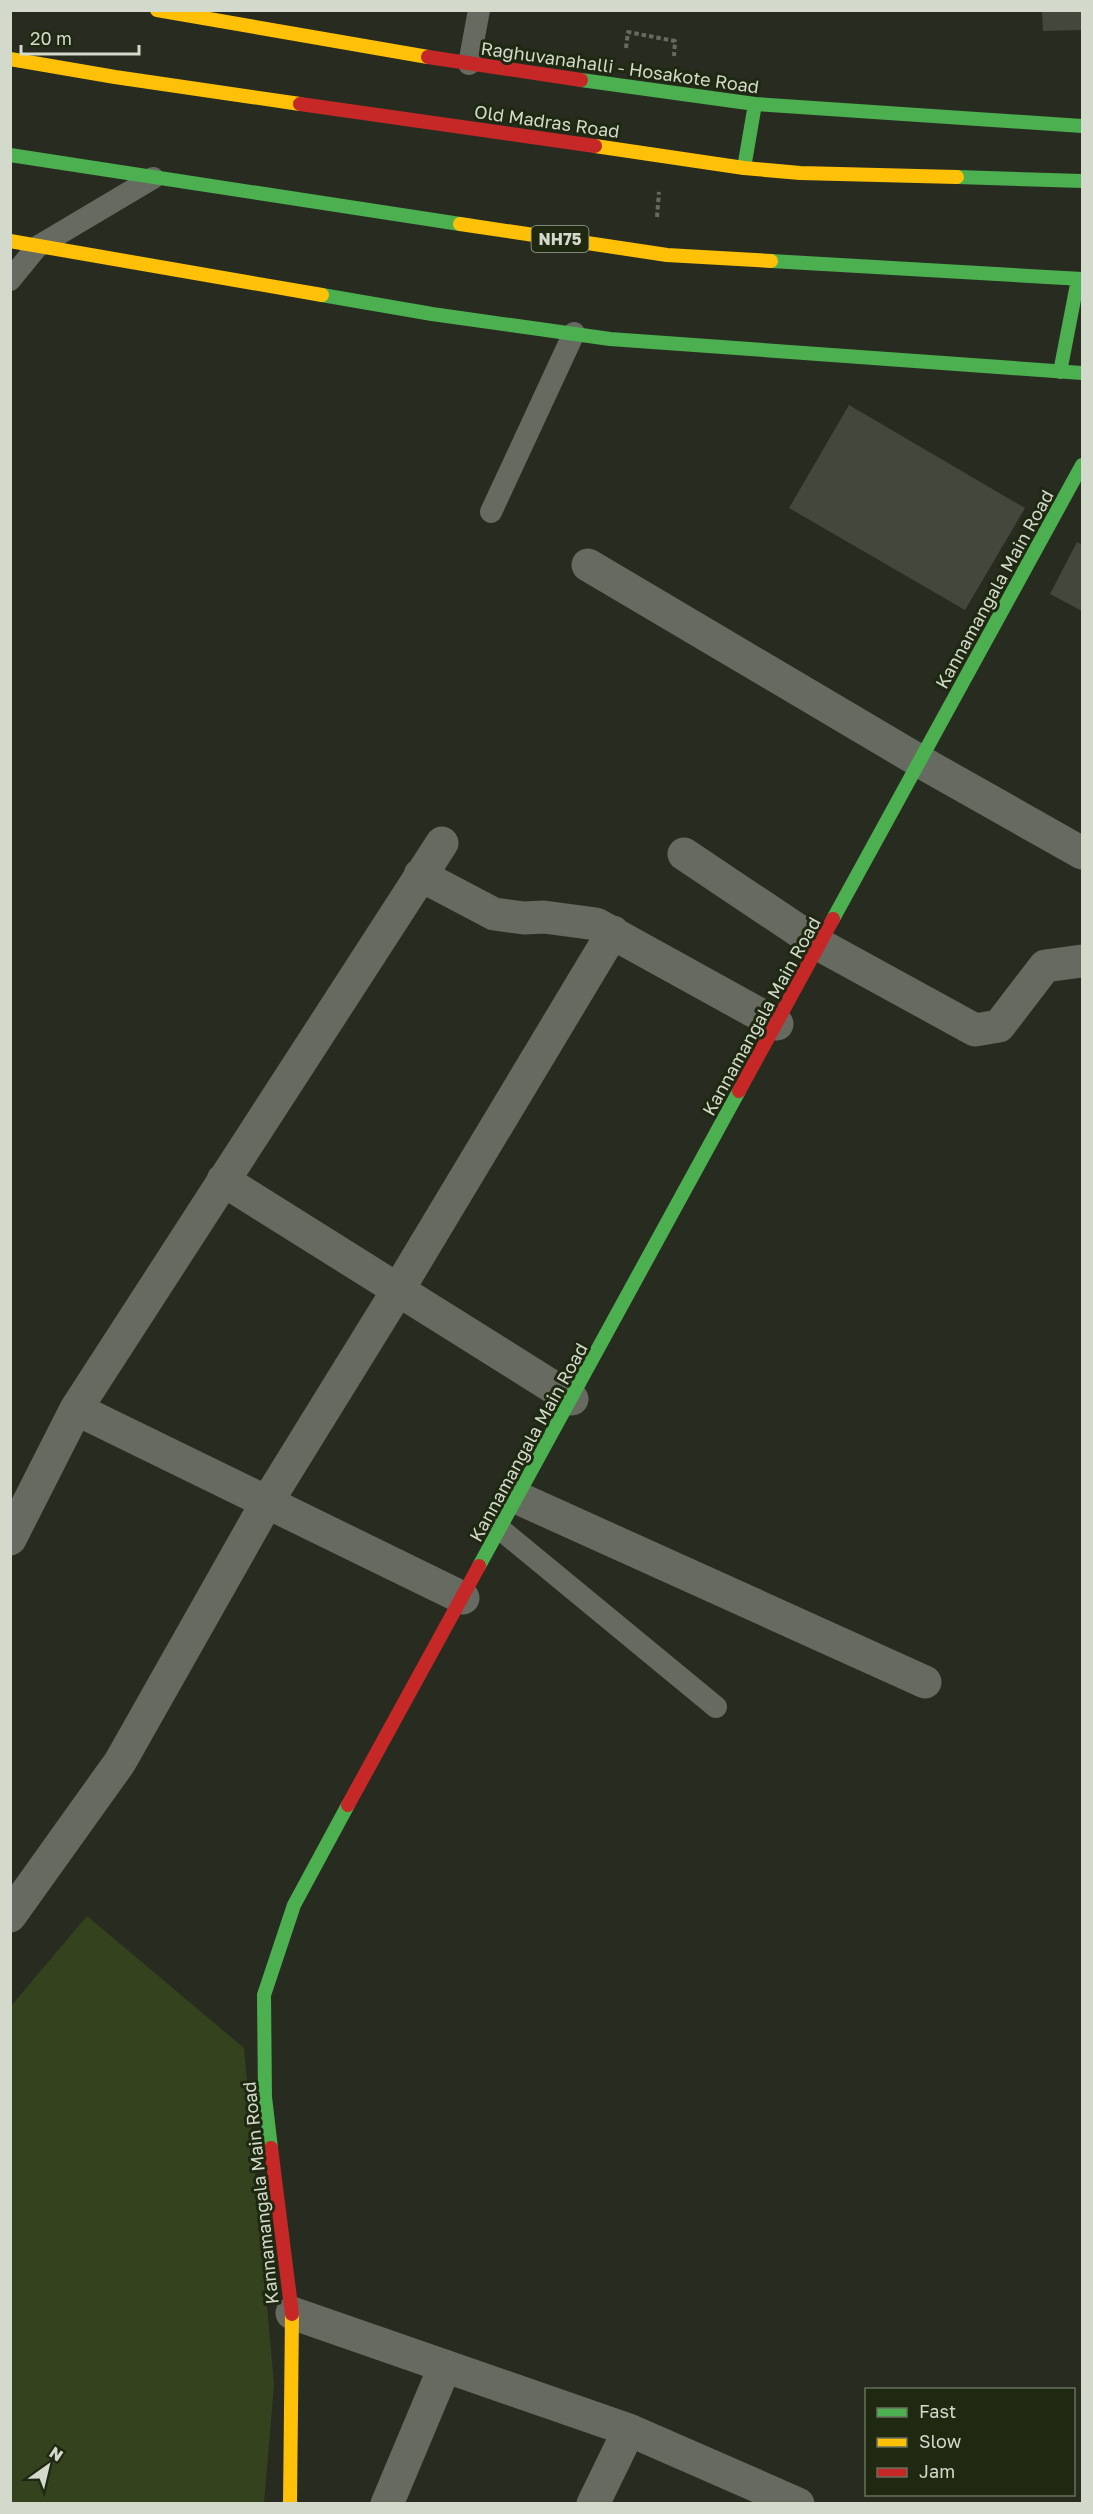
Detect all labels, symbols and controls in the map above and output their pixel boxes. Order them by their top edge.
scale bar [21,18,140,56]
text: 20 m [30,27,72,49]
street label: Raghuvanahalli - Hosakote Road [479,37,761,97]
street label: Old Madras Road [473,100,621,142]
road number: NH75 [532,226,588,252]
street label: Kannamangala Main Road [930,486,1058,692]
street label: Kannamangala Main Road [697,913,825,1119]
street label: Kannamangala Main Road [464,1339,592,1545]
street label: Kannamangala Main Road [237,2081,283,2305]
legend [865,2388,1075,2496]
text: Fast [919,2400,956,2422]
text: Slow [919,2430,962,2452]
north arrow [18,2436,78,2496]
text: N [46,2442,67,2465]
text: Jam [919,2460,955,2482]

